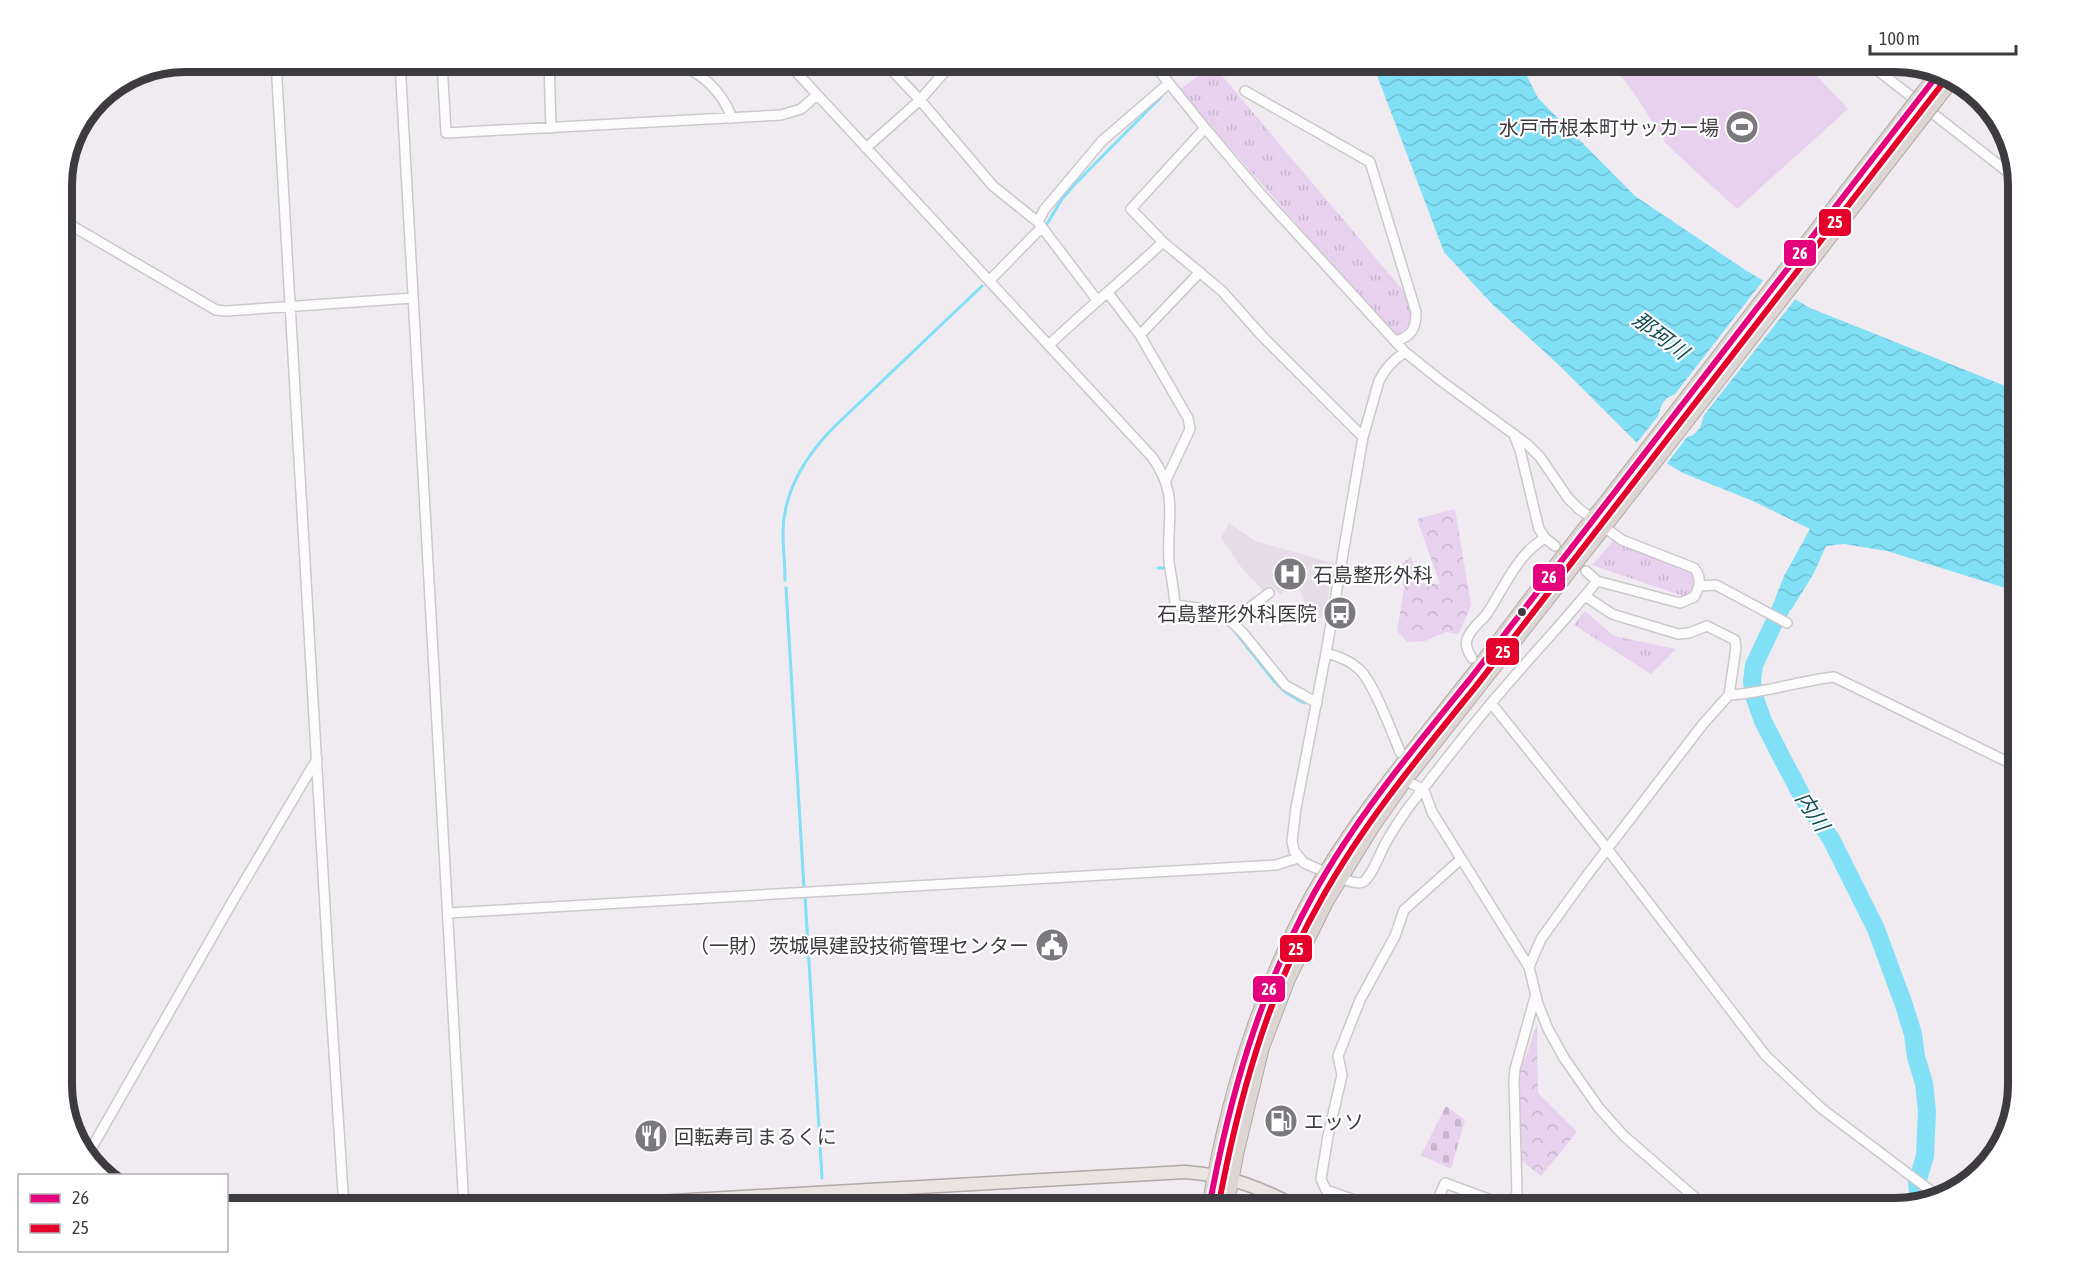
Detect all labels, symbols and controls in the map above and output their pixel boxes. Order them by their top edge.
scale bar [1870,18,2016,56]
text: 100 m [1879,28,1920,49]
sports icon: 水戸市根本町サッカー場 [1724,109,1760,145]
place label: 水戸市根本町サッカー場 [1499,116,1719,139]
line badge: 25 [1818,208,1852,237]
text: 25 [1827,213,1843,231]
line badge: 26 [1783,239,1817,267]
text: 26 [1792,244,1808,262]
water label: 那珂川 [1629,306,1695,365]
hospital icon: 石島整形外科 [1272,556,1308,592]
place label: 石島整形外科 [1313,563,1433,586]
line badge: 26 [1532,563,1566,592]
text: 26 [1541,568,1557,586]
bus stop icon: 石島整形外科医院 [1322,595,1358,631]
place label: 石島整形外科医院 [1157,602,1317,625]
unlabelled marker [1516,606,1528,618]
line badge: 25 [1485,637,1520,666]
text: 25 [1495,643,1511,661]
water label: 内川 [1791,787,1836,837]
public building icon: （一財）茨城県建設技術管理センター [1034,927,1070,963]
place label: （一財）茨城県建設技術管理センター [689,934,1029,957]
line badge: 25 [1279,934,1313,963]
text: 25 [1288,940,1304,958]
line badge: 26 [1252,975,1286,1003]
text: 26 [1261,980,1277,998]
fuel station icon: エッソ [1263,1103,1299,1139]
place label: エッソ [1304,1110,1364,1133]
restaurant icon: 回転寿司 まるくに [633,1118,669,1154]
place label: 回転寿司 まるくに [674,1125,837,1148]
legend [18,1174,228,1252]
text: 26 [72,1187,89,1208]
text: 25 [72,1217,89,1238]

